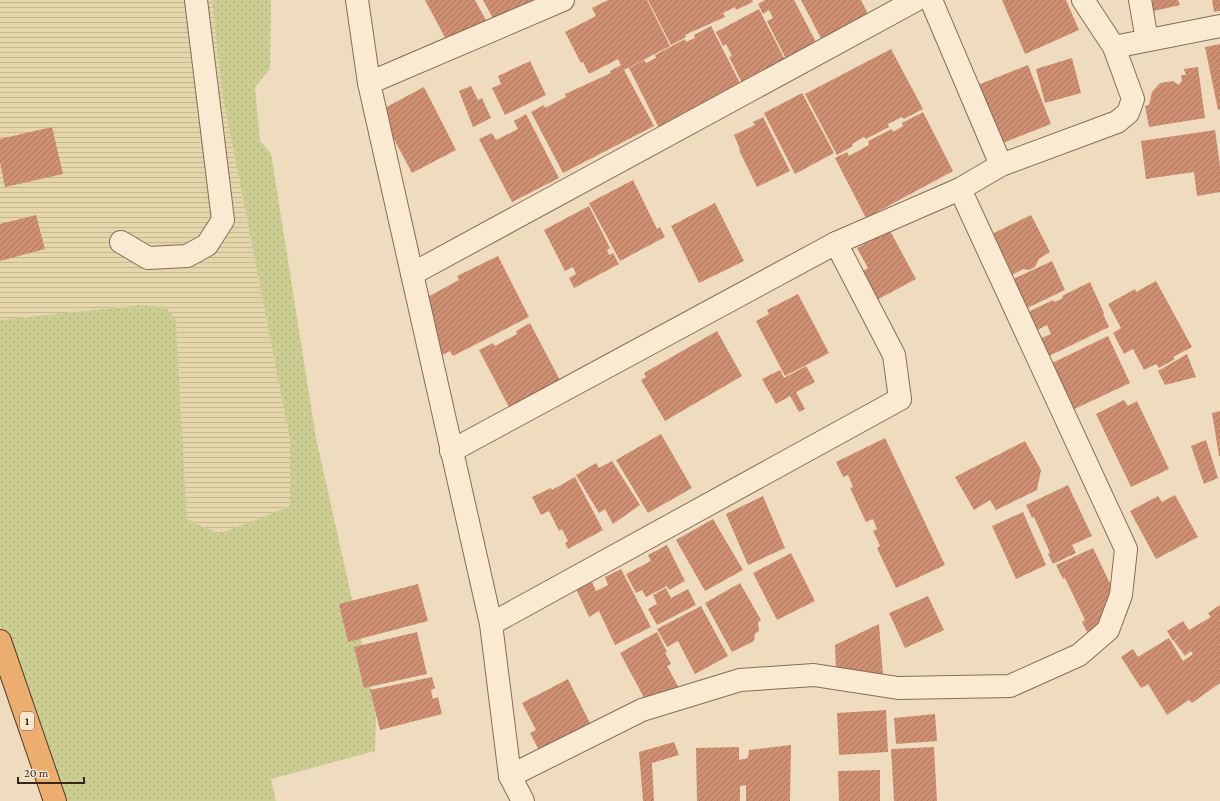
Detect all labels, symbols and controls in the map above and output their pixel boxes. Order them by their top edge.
road number: 1 [20,712,34,730]
scale bar [18,759,84,785]
text: 20 m [24,766,49,780]

